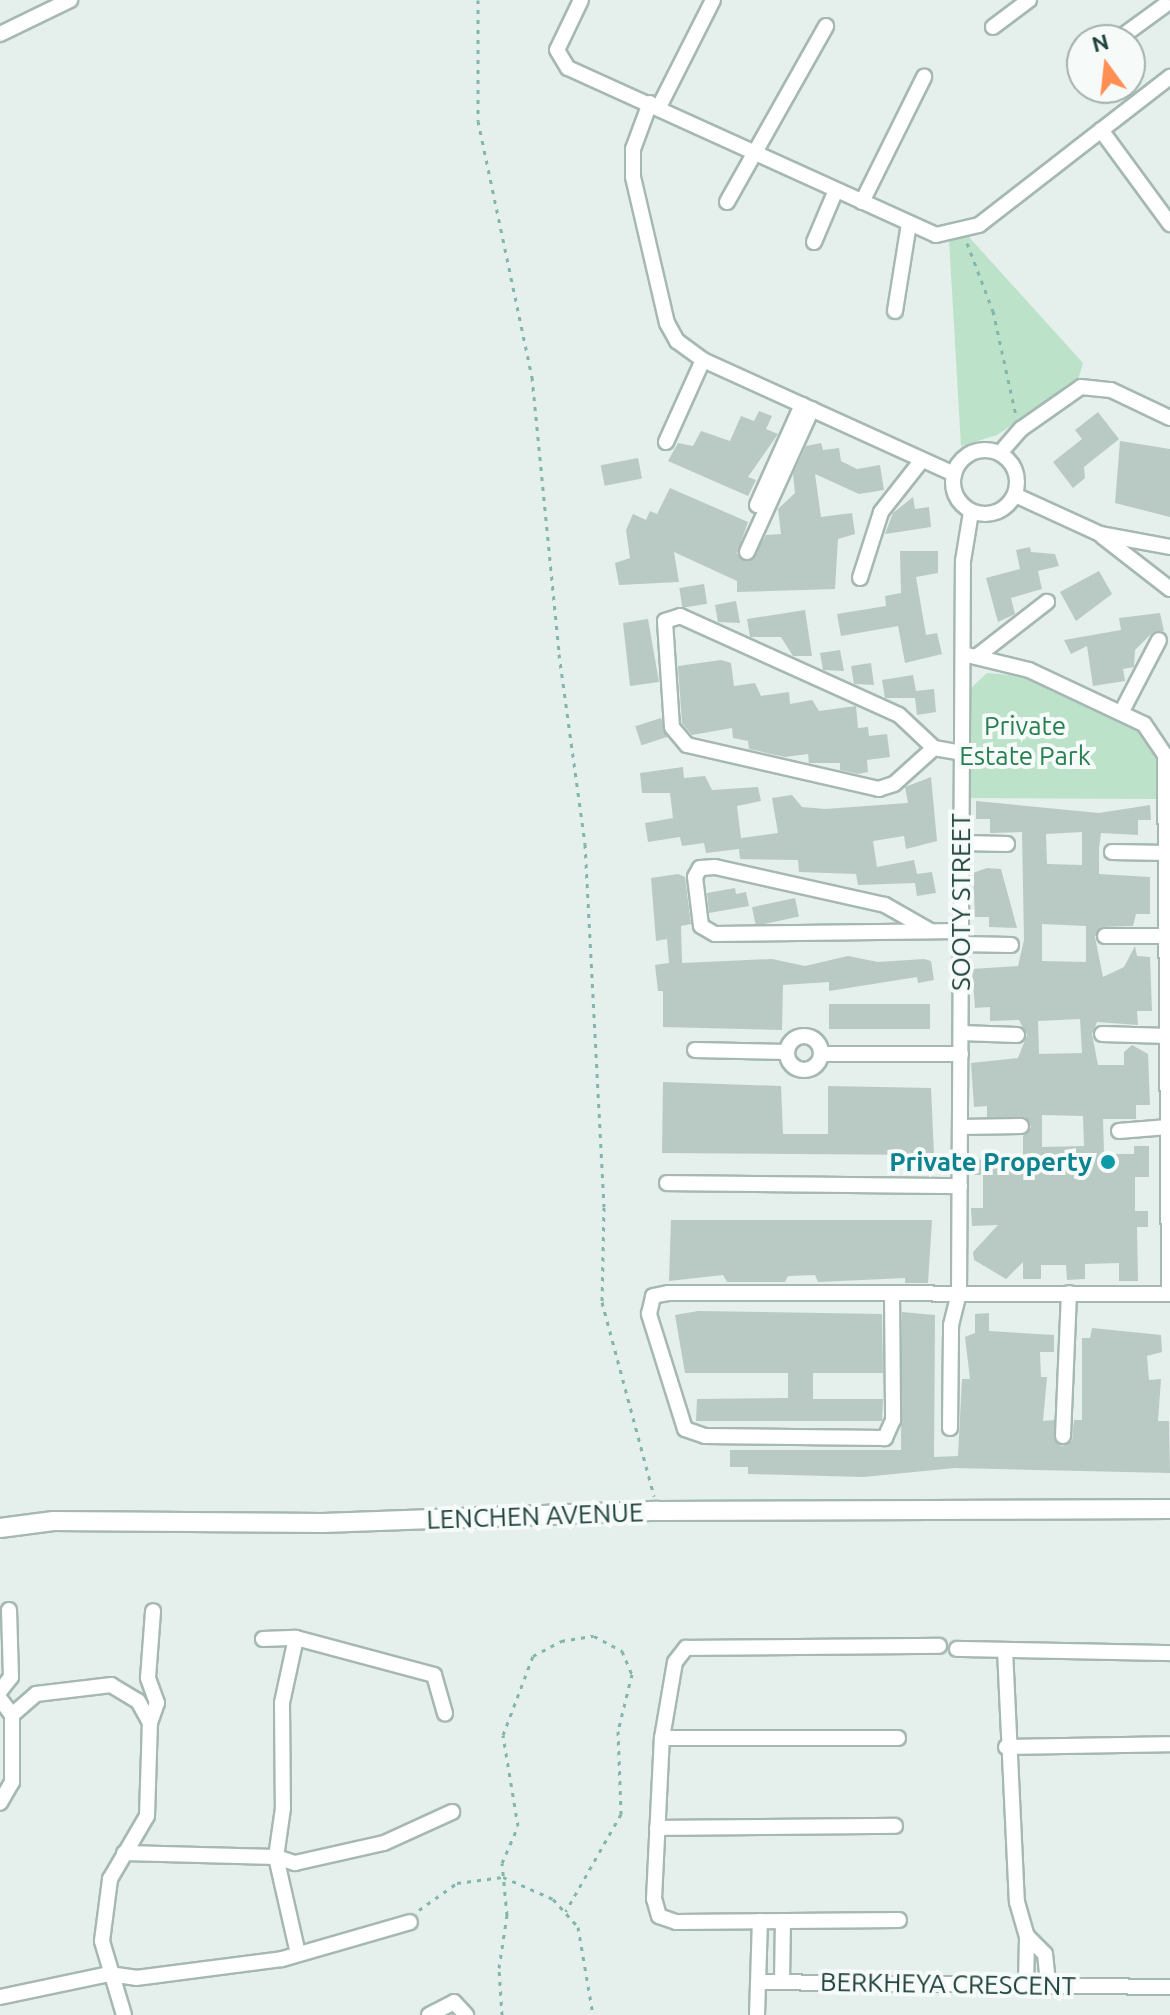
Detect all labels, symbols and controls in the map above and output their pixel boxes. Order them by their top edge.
north arrow [1066,24,1146,104]
text: N [1089,28,1111,56]
park label: Private Estate Park [959,710,1091,772]
street label: SOOTY STREET [945,813,977,991]
place label: Private Property [889,1146,1092,1178]
marker: Private Property [1099,1153,1117,1171]
street label: LENCHEN AVENUE [426,1497,644,1535]
street label: BERKHEYA CRESCENT [820,1966,1076,2002]

